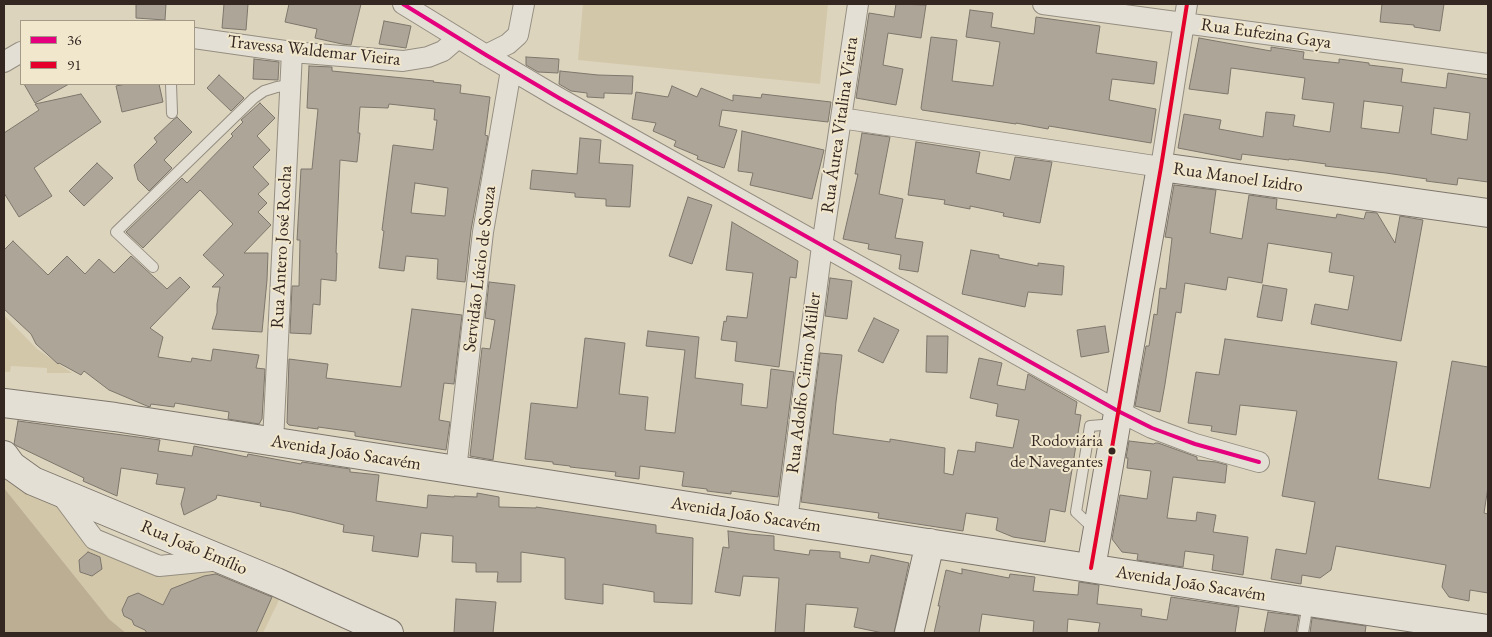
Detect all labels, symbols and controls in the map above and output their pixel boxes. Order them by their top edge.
street label: Rua Eufezina Gaya [1199,14,1333,54]
legend [20,20,195,85]
text: 36 [67,30,81,49]
street label: Travessa Waldemar Vieira [226,31,402,71]
street label: Rua Áurea Vitalina Vieira [817,36,863,214]
text: 91 [67,55,81,74]
street label: Rua Manoel Izidro [1172,158,1304,198]
street label: Rua Antero José Rocha [267,165,297,329]
street label: Servidão Lúcio de Souza [459,185,501,353]
street label: Rua Adolfo Cirino Müller [782,291,826,475]
street label: Avenida João Sacavém [269,430,423,476]
place label: Rodoviária de Navegantes [1010,431,1103,471]
marker: Rodoviária de Navegantes [1107,446,1117,456]
street label: Avenida João Sacavém [669,492,823,538]
street label: Rua João Emílio [137,516,251,580]
street label: Avenida João Sacavém [1114,561,1268,607]

